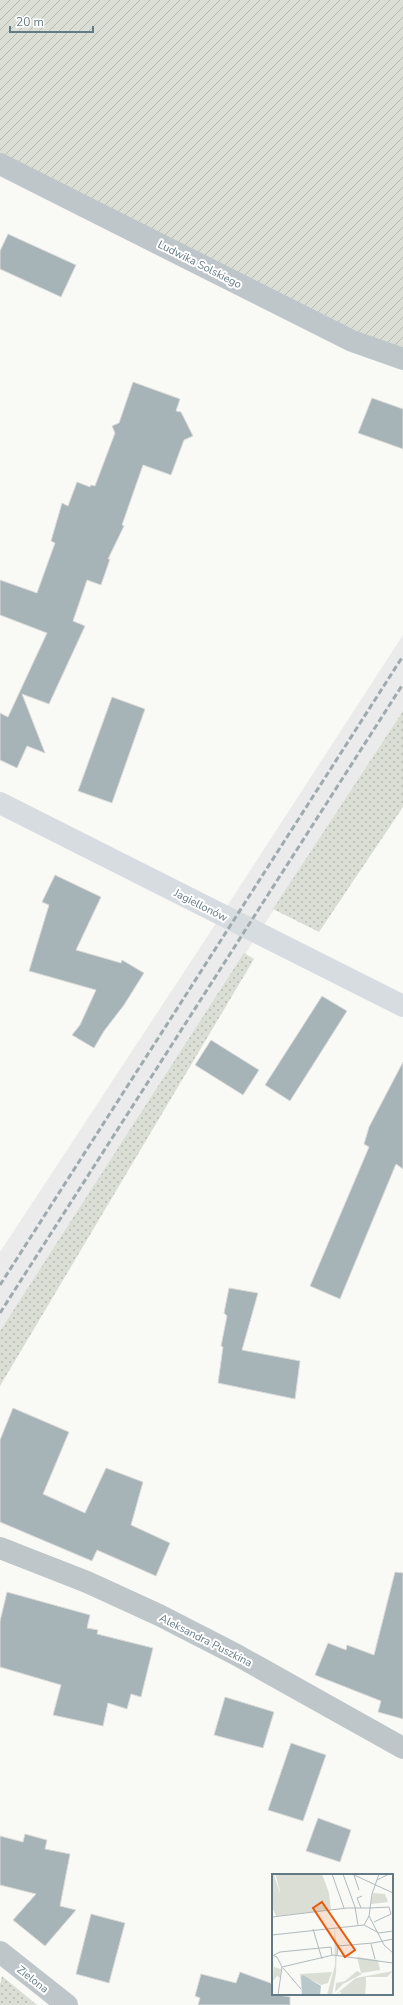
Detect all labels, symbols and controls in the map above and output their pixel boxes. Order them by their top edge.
scale bar [10,8,93,34]
text: 20 m [16,14,44,30]
street label: Ludwika Solskiego [155,237,244,292]
street label: Jagiellonów [170,885,230,925]
street label: Aleksandra Puszkina [157,1611,255,1670]
inset map [272,1874,393,1995]
street label: Zielona [14,1962,52,1997]

